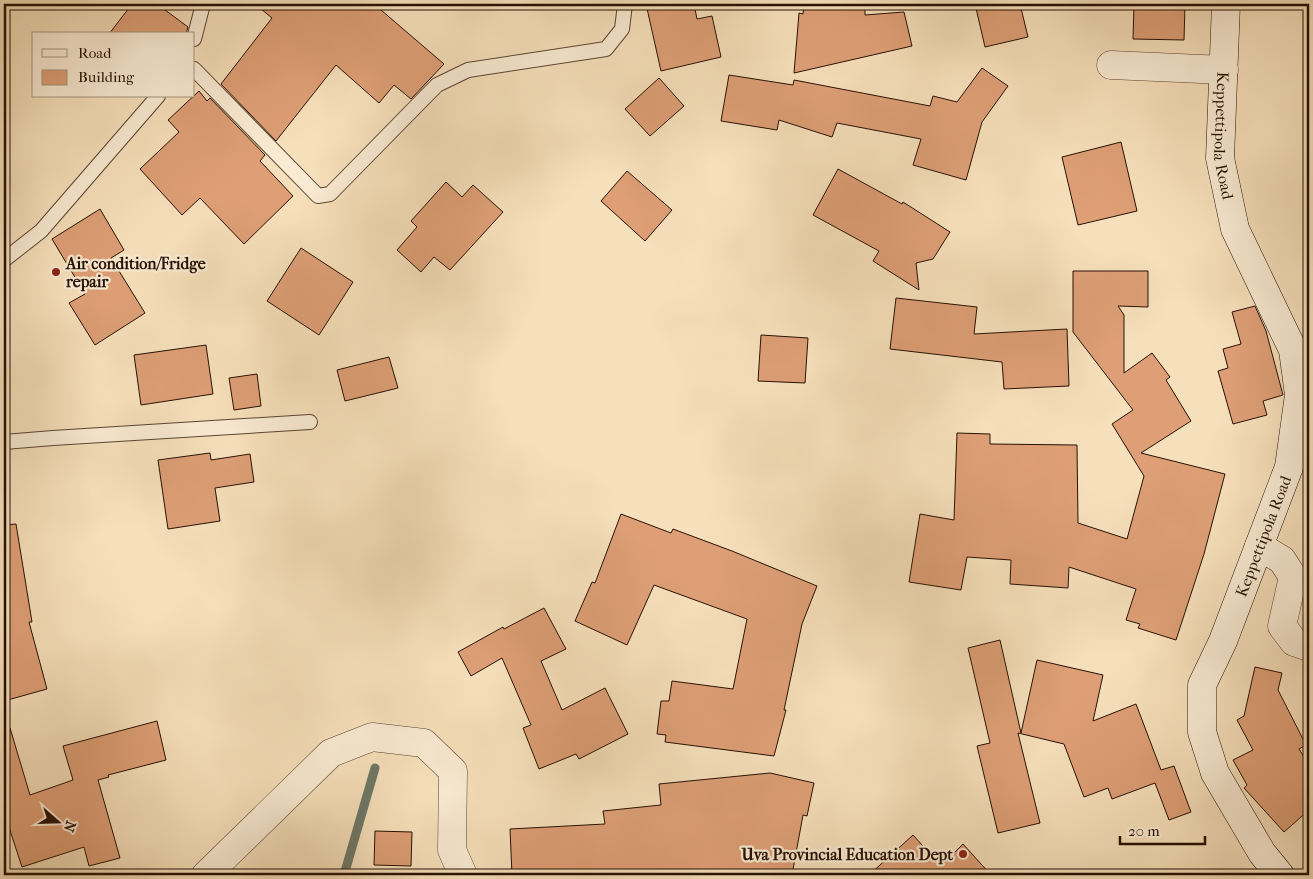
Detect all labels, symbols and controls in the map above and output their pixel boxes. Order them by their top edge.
legend [32,32,195,98]
text: Road [78,44,112,62]
text: Building [78,68,135,86]
street label: Keppettipola Road [1210,71,1238,201]
place label: Air condition/Fridge repair [65,254,206,292]
marker: Air condition/Fridge repair [50,266,62,278]
street label: Keppettipola Road [1232,473,1295,599]
north arrow [32,796,82,846]
scale bar [1120,814,1206,846]
text: N [60,818,80,835]
text: 20 m [1128,822,1160,840]
place label: Uva Provincial Education Dept [740,845,953,865]
marker: Uva Provincial Education Dept [957,848,969,860]

